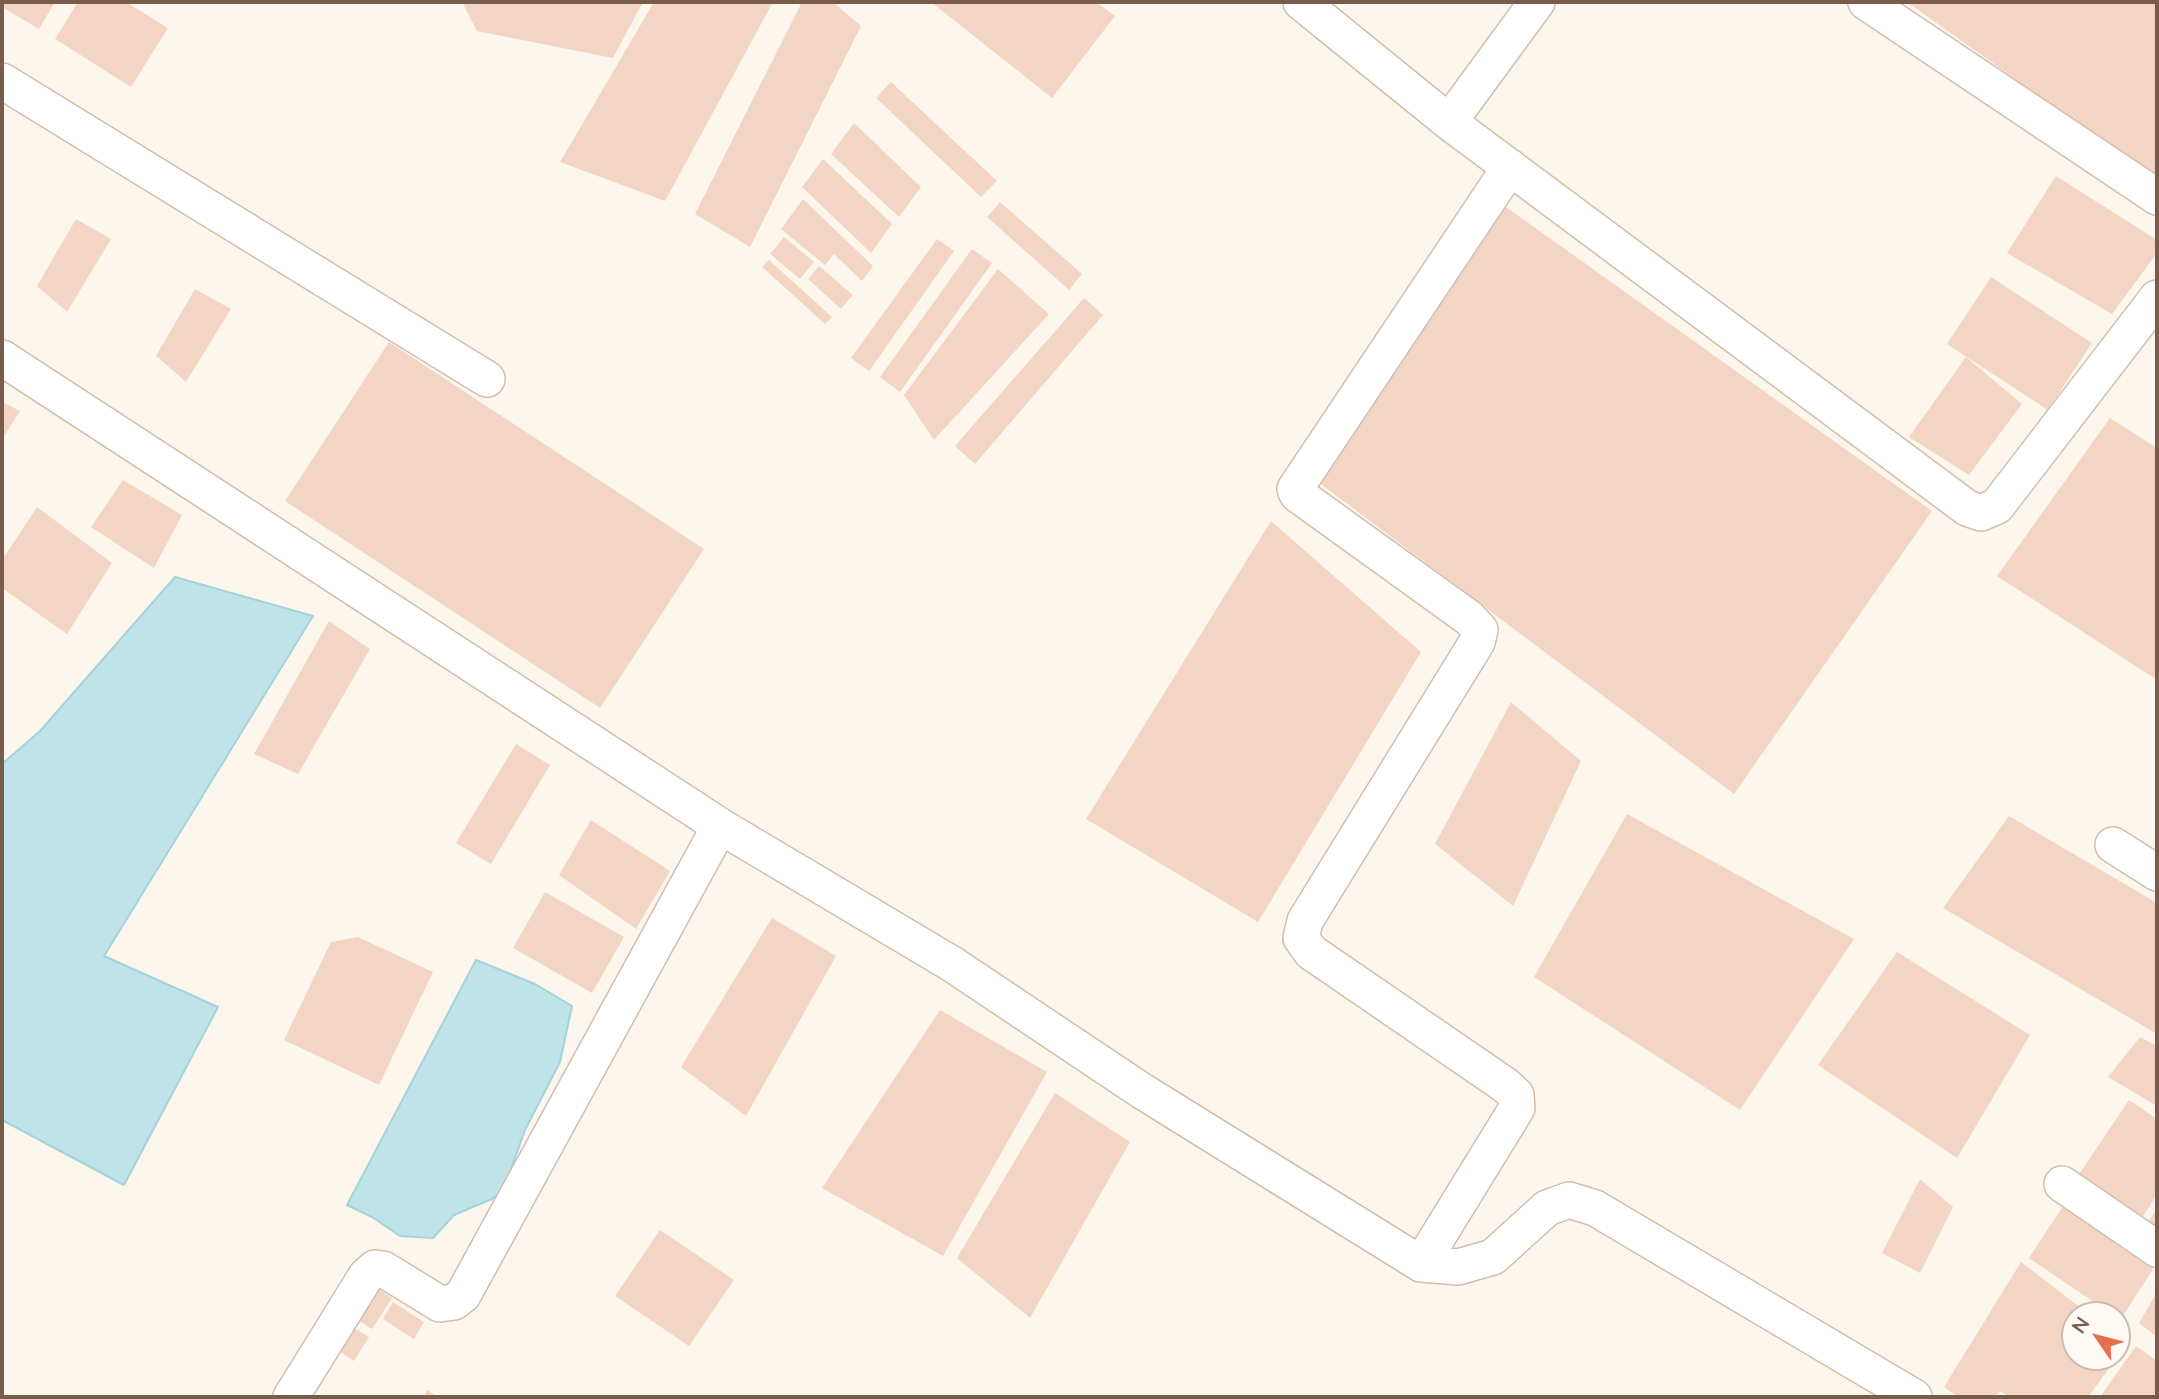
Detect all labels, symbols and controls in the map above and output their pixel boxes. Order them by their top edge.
north arrow [2061,1301,2131,1371]
text: N [2066,1312,2094,1337]

